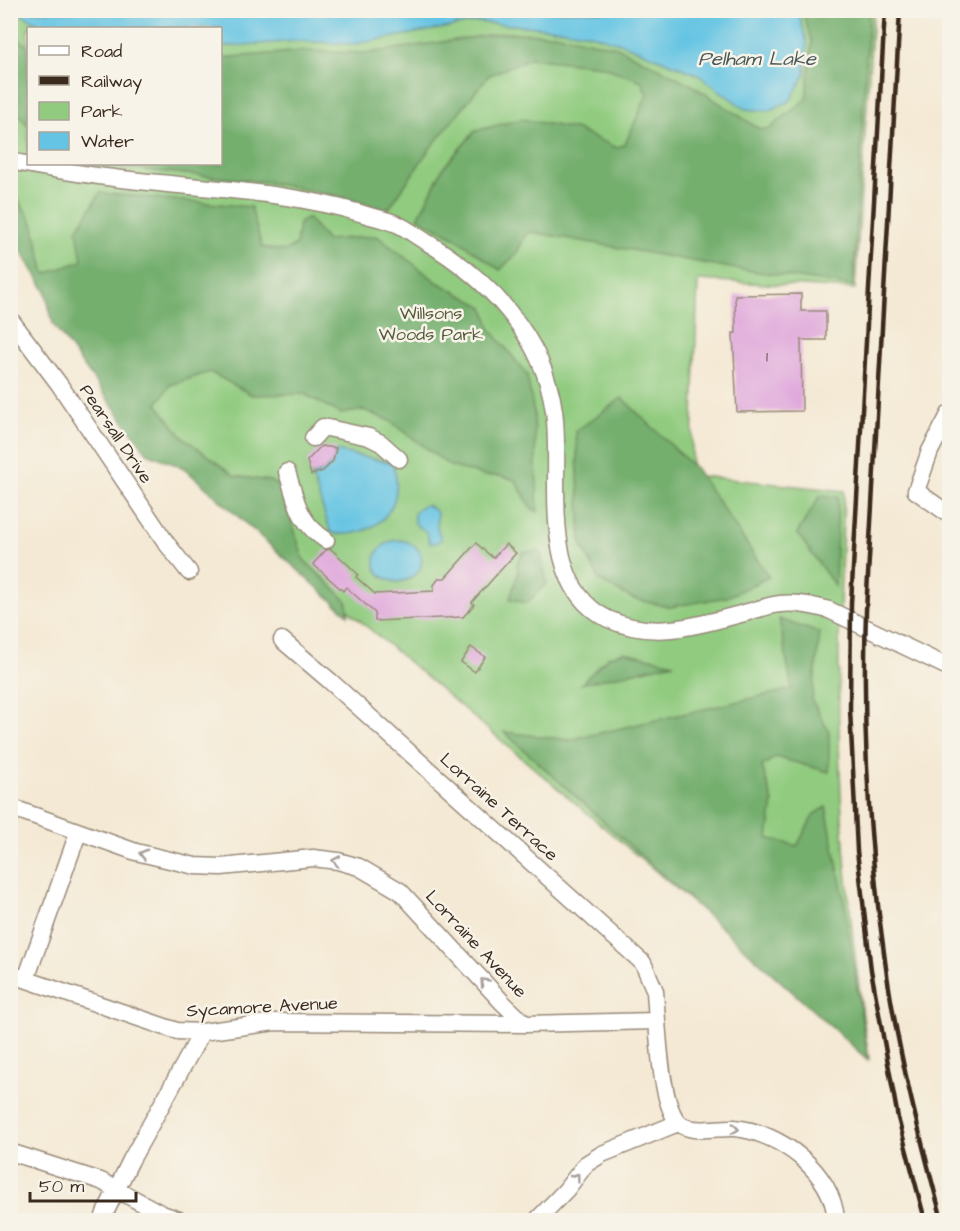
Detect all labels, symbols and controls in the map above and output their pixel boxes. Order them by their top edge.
legend [27,27,222,165]
text: Road [81,39,122,64]
water label: Pelham Lake [698,45,817,73]
text: Railway [81,69,142,95]
text: Park [81,99,123,124]
text: Water [81,129,134,154]
park label: Willsons Woods Park [379,301,483,347]
house number: 1 [766,347,768,368]
street label: Pearsall Drive [74,379,159,489]
street label: Lorraine Terrace [434,747,564,867]
one-way arrow [138,848,148,861]
one-way arrow [331,855,341,868]
street label: Lorraine Avenue [420,885,533,1003]
one-way arrow [480,978,491,989]
street label: Sycamore Avenue [186,991,339,1024]
one-way arrow [731,1122,740,1135]
scale bar [30,1165,136,1203]
one-way arrow [569,1173,580,1184]
text: 50 m [39,1174,84,1199]

